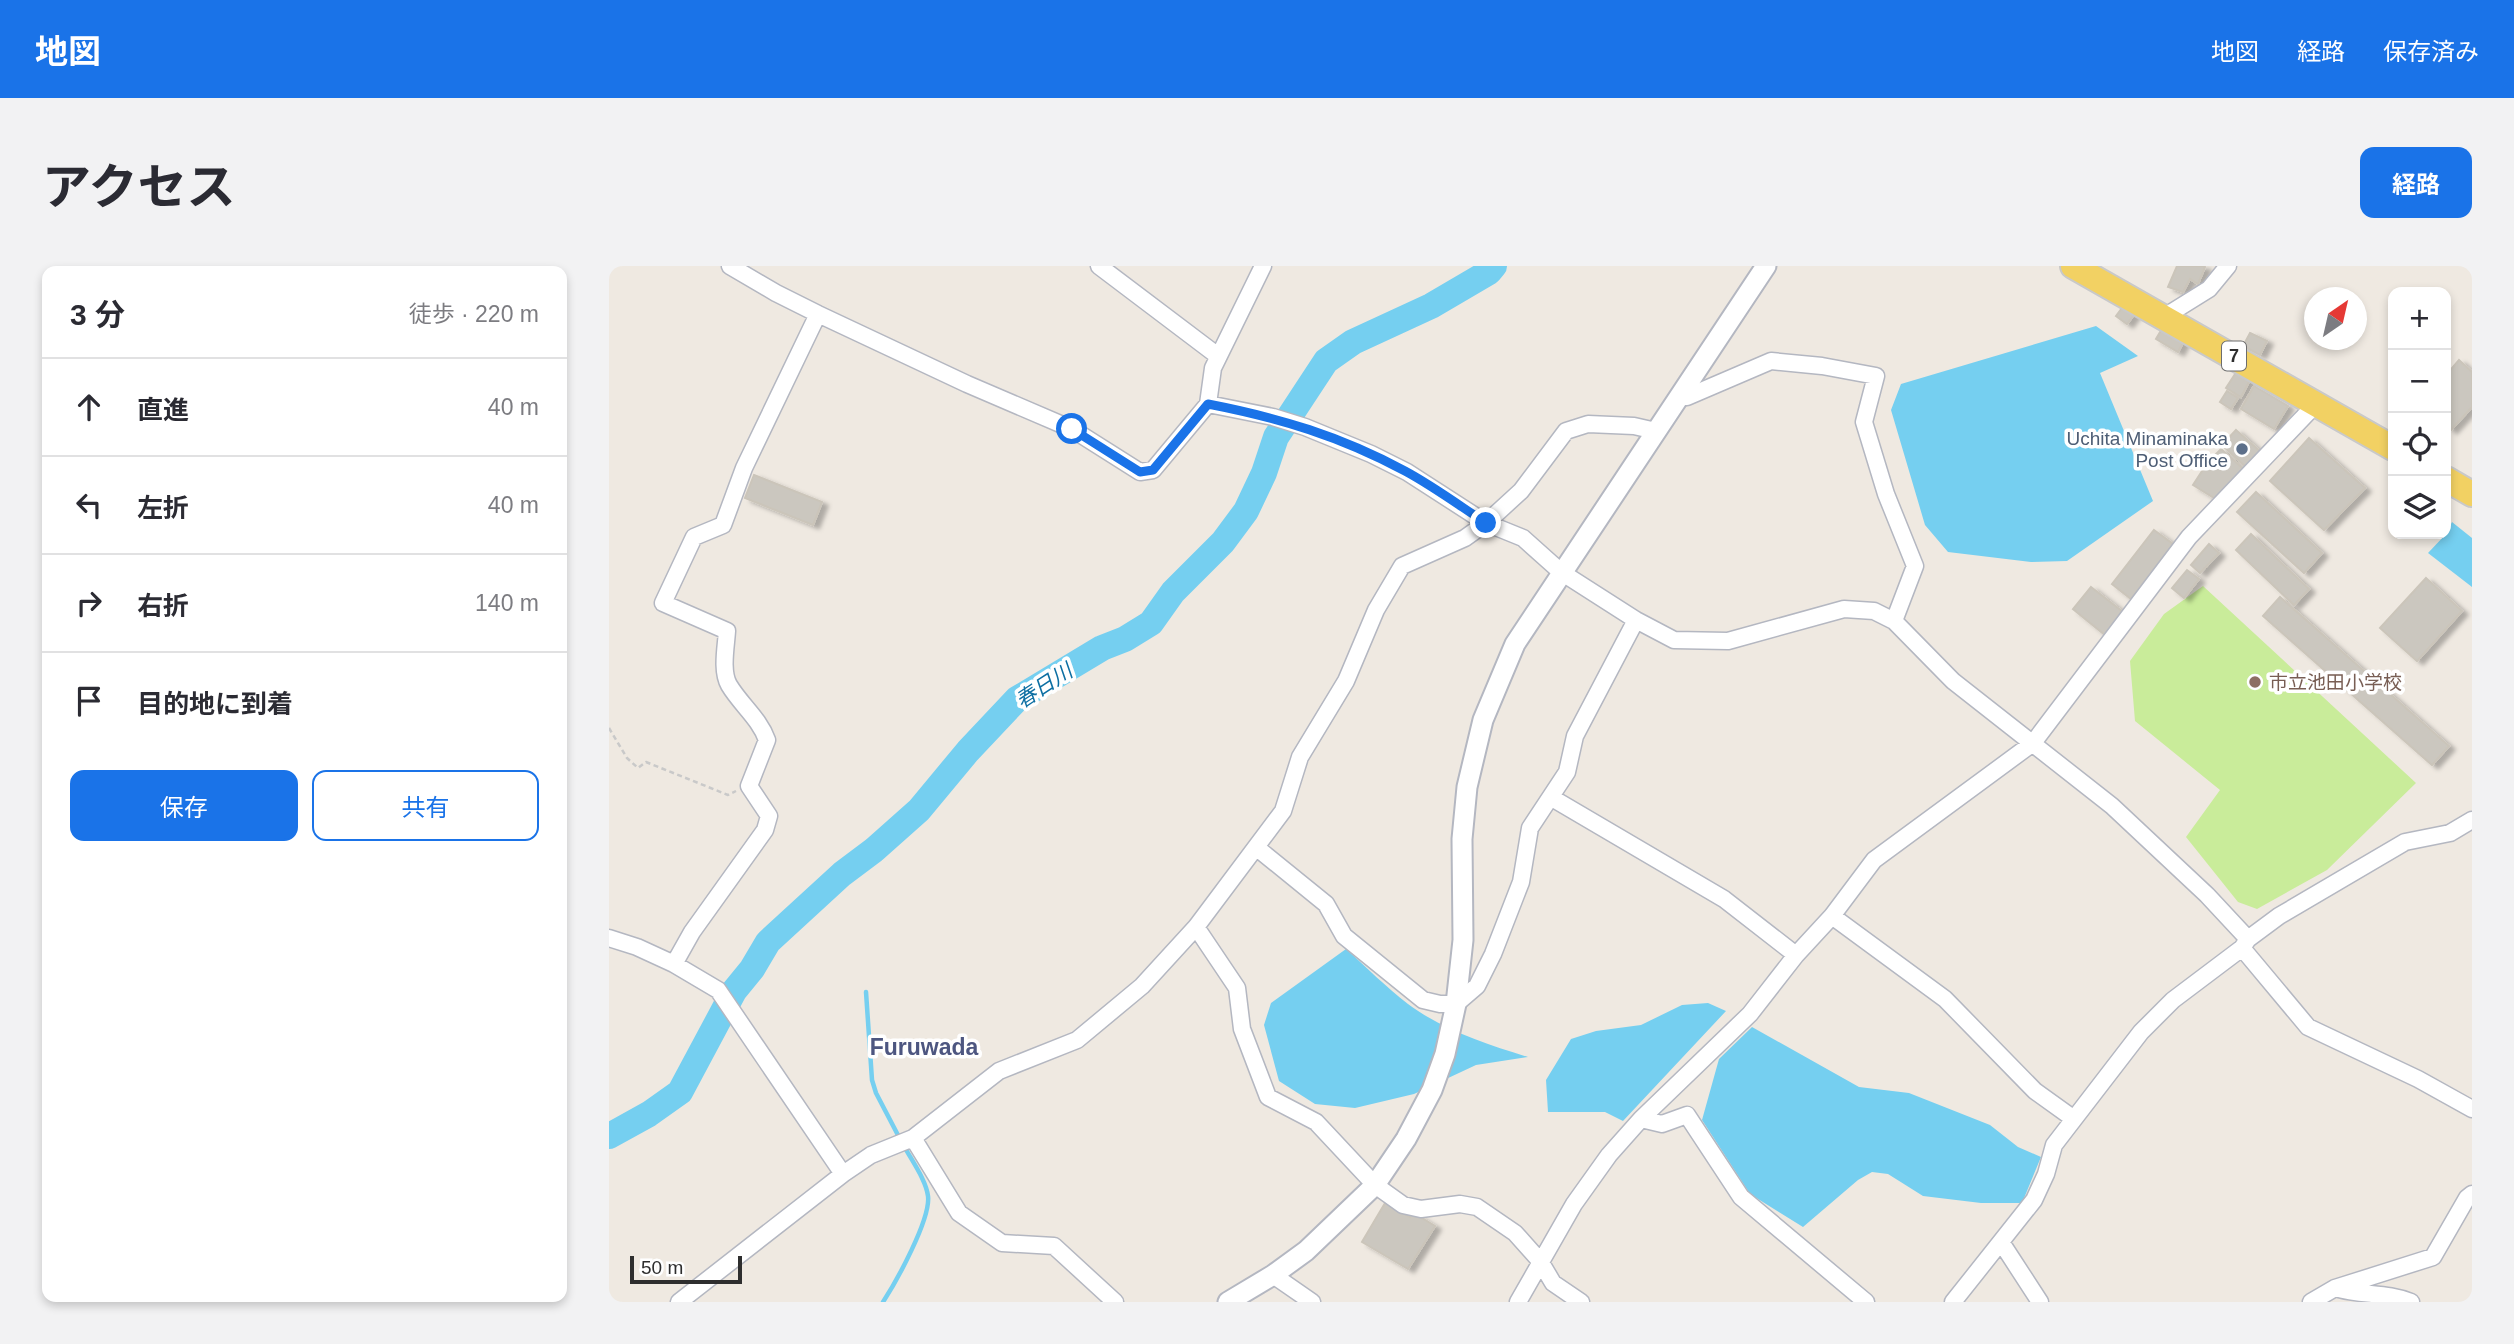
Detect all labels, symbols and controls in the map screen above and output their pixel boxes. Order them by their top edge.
text: 地図 [35,33,101,70]
text: 地図 [2211,38,2259,65]
text: 経路 [2297,38,2345,65]
text: 保存済み [2383,38,2479,65]
button: 経路 [2360,147,2472,218]
text: アクセス [42,160,236,214]
north arrow [2304,287,2367,350]
map controls [2388,287,2451,539]
button: + [2388,287,2451,350]
text: 3 分 [70,298,125,331]
text: 徒歩 · 220 m [409,301,539,327]
road number: 7 [2222,342,2246,370]
button: − [2388,350,2451,413]
icon: ahead [70,388,108,426]
text: 40 m [488,394,539,420]
text: 直進 [137,395,189,425]
route start [1056,413,1087,444]
button: locate [2388,413,2451,476]
place label: Uchita Minaminaka Post Office [2066,428,2228,471]
marker: Uchita Minaminaka Post Office [2234,441,2250,457]
button: layers [2388,476,2451,539]
icon: left [70,486,108,524]
text: 40 m [488,492,539,518]
text: 左折 [137,493,189,523]
route end [1470,507,1501,538]
icon: right [70,584,108,622]
text: 140 m [475,590,539,616]
text: 右折 [137,591,189,621]
water label: 春日川 [1011,658,1078,712]
place label: 市立池田小学校 [2269,672,2402,693]
marker: 市立池田小学校 [2247,674,2263,690]
icon: arrive [70,682,108,720]
text: 目的地に到着 [137,689,293,719]
button: 保存 [70,770,298,841]
button: 共有 [312,770,539,841]
district label: Furuwada [870,1034,979,1060]
scale bar [630,1253,742,1285]
text: 50 m [641,1257,683,1278]

